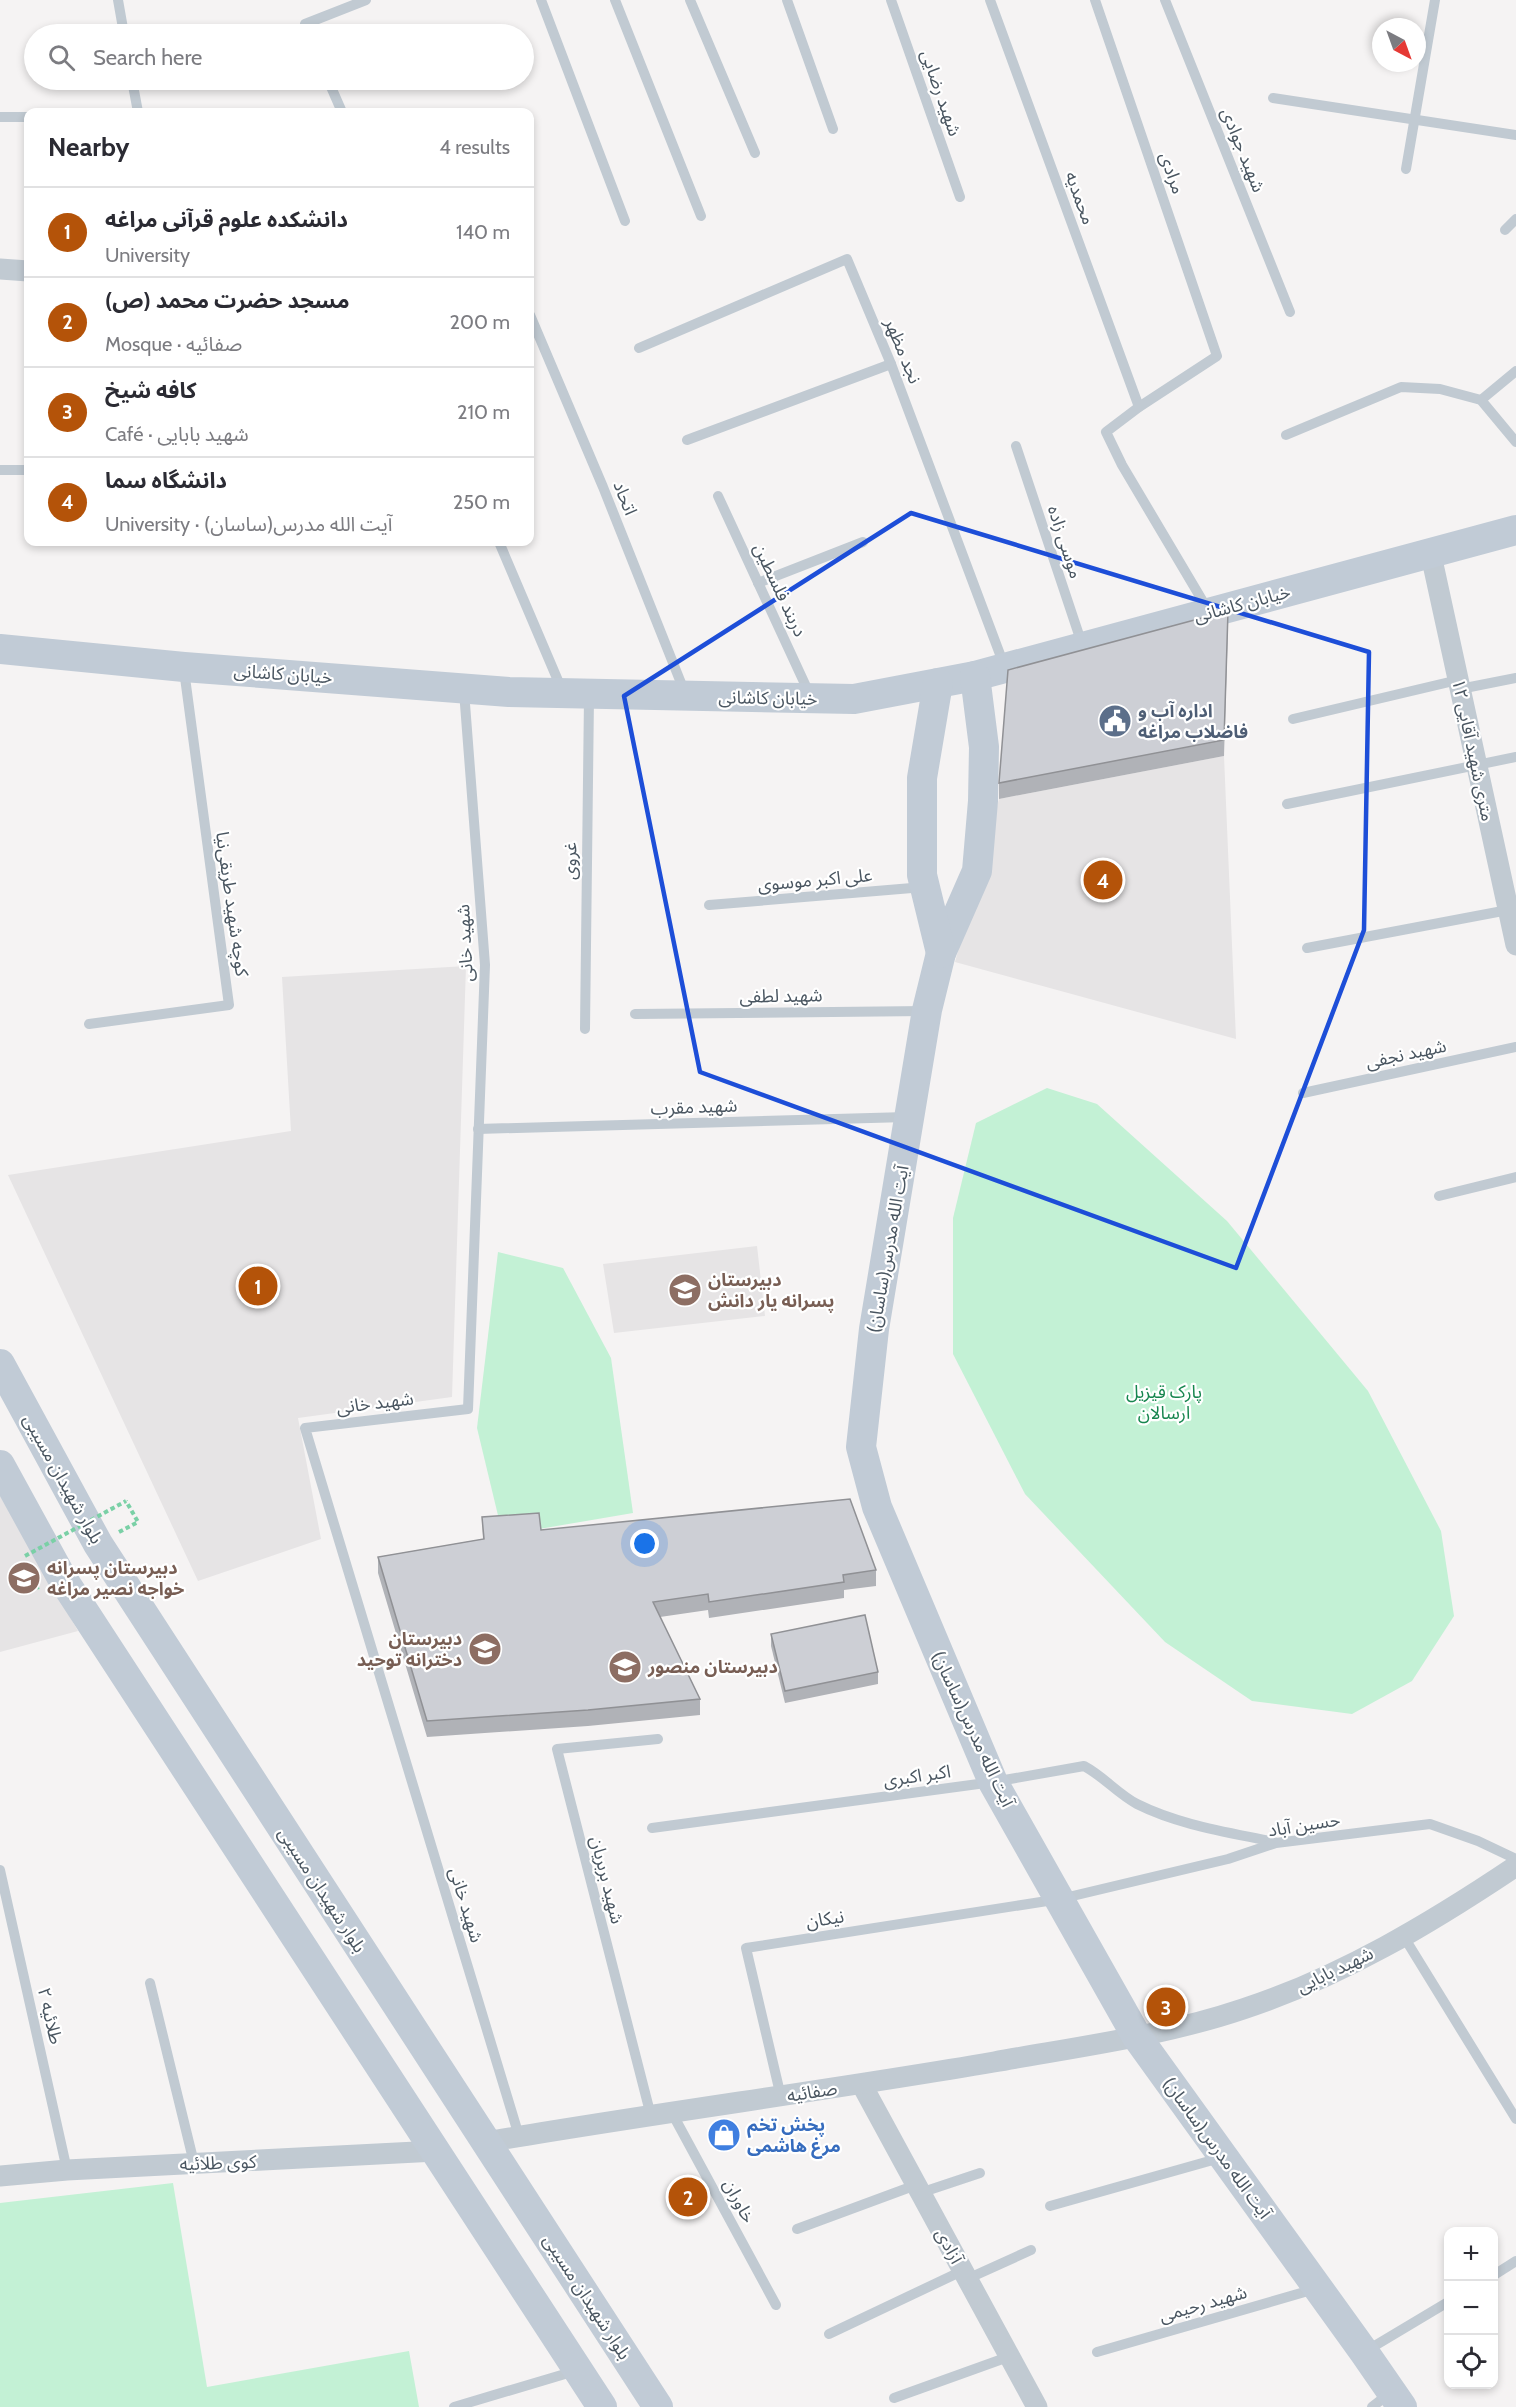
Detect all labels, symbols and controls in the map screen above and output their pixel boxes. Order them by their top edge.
north arrow [1372,18,1426,72]
search box [24,24,534,90]
icon: search [45,41,78,74]
text: Search here [93,44,202,71]
street label: شهید رضایی [916,47,966,139]
street label: شهید جوادی [1216,105,1270,195]
text: Nearby [48,131,129,163]
text: 4 results [439,135,510,159]
street label: مرادی [1155,149,1189,197]
street label: محمدیه [1060,168,1100,228]
text: دانشکده علوم قرآنی مراغه [105,206,348,233]
text: 1 [64,220,71,244]
text: 140 m [456,220,510,244]
text: University [105,243,190,267]
text: مسجد حضرت محمد (ص) [105,287,350,314]
text: 2 [62,310,73,334]
text: 200 m [450,310,510,334]
street label: نجد مظهر [880,314,926,387]
text: Mosque · صفائیه [105,332,242,356]
text: کافه شیخ [105,377,196,404]
text: 3 [62,400,73,424]
text: 210 m [457,400,510,424]
text: Café · شهید بابایی [105,422,249,446]
text: دانشگاه سما [105,467,227,494]
street label: اتحاد [608,478,642,518]
text: 4 [61,490,74,514]
text: 250 m [453,490,510,514]
street label: موسی زاده [1043,503,1087,581]
text: University · آیت الله مدرس(ساسان) [105,512,392,536]
street label: دربند فلسطین [749,540,811,640]
street label: خیابان کاشانی [1191,581,1293,627]
street label: خیابان کاشانی [233,660,333,688]
street label: ۱۲ متری شهید آقایی [1447,677,1499,823]
street label: خیابان کاشانی [718,686,818,710]
place label: اداره آب و فاضلاب مراغه [1138,700,1248,743]
public building icon: اداره آب و فاضلاب مراغه [1097,703,1133,739]
street label: کوچه شهید طریقی‌نیا [211,830,253,978]
street label: غروی [559,842,581,880]
pin: 4 [1084,858,1122,902]
street label: علی اکبر موسوی [757,864,873,896]
street label: شهید خانی [452,904,478,982]
street label: شهید لطفی [739,984,823,1008]
street label: شهید نجفی [1364,1035,1448,1073]
street label: شهید مقرب [650,1094,738,1120]
street label: آیت الله مدرس(ساسان) [862,1163,914,1334]
pin: 1 [238,1264,278,1308]
place label: دبیرستان پسرانه یار دانش [708,1269,835,1313]
school or university icon: دبیرستان پسرانه یار دانش [667,1272,703,1308]
park label: پارک قیزیل ارسالان [1126,1381,1202,1424]
street label: شهید خانی [335,1387,415,1419]
street label: بلوار شهیدان مسیبی [18,1410,108,1548]
your location [630,1529,659,1558]
place label: دبیرستان پسرانه خواجه نصیر مراغه [47,1557,184,1600]
school or university icon: دبیرستان پسرانه خواجه نصیر مراغه [6,1560,42,1596]
place label: دبیرستان دخترانه توحید [357,1628,462,1671]
school or university icon: دبیرستان دخترانه توحید [467,1631,503,1667]
street label: آیت الله مدرس(ساسان) [927,1647,1019,1811]
school or university icon: دبیرستان منصور [607,1649,643,1685]
place label: دبیرستان منصور [647,1656,778,1678]
street label: اکبر اکبری [882,1760,952,1792]
street label: حسین آباد [1266,1808,1342,1842]
street label: بلوار شهیدان مسیبی [273,1823,371,1957]
street label: شهید بربریان [586,1834,628,1926]
street label: شهید خانی [444,1865,488,1945]
street label: نیکان [804,1905,846,1933]
street label: شهید بابایی [1293,1942,1377,1998]
pin: 3 [1146,1984,1186,2030]
street label: طلائیه ۲ [33,1985,67,2047]
street label: آیت الله مدرس(ساسان) [1158,2073,1276,2224]
street label: صفائیه [785,2077,839,2107]
place label: پخش تخم مرغ هاشمی [747,2114,841,2159]
shop icon: پخش تخم مرغ هاشمی [706,2117,742,2153]
street label: کوی طلائیه [179,2151,257,2175]
pin: 2 [668,2174,708,2220]
street label: خاوران [718,2175,760,2227]
street label: آزادی [931,2225,968,2268]
map controls [1444,2227,1498,2389]
button: + [1444,2227,1498,2281]
street label: بلوار شهیدان مسیبی [538,2230,636,2364]
street label: شهید رحیمی [1157,2281,1249,2327]
button: − [1444,2281,1498,2335]
button: locate [1444,2335,1498,2389]

